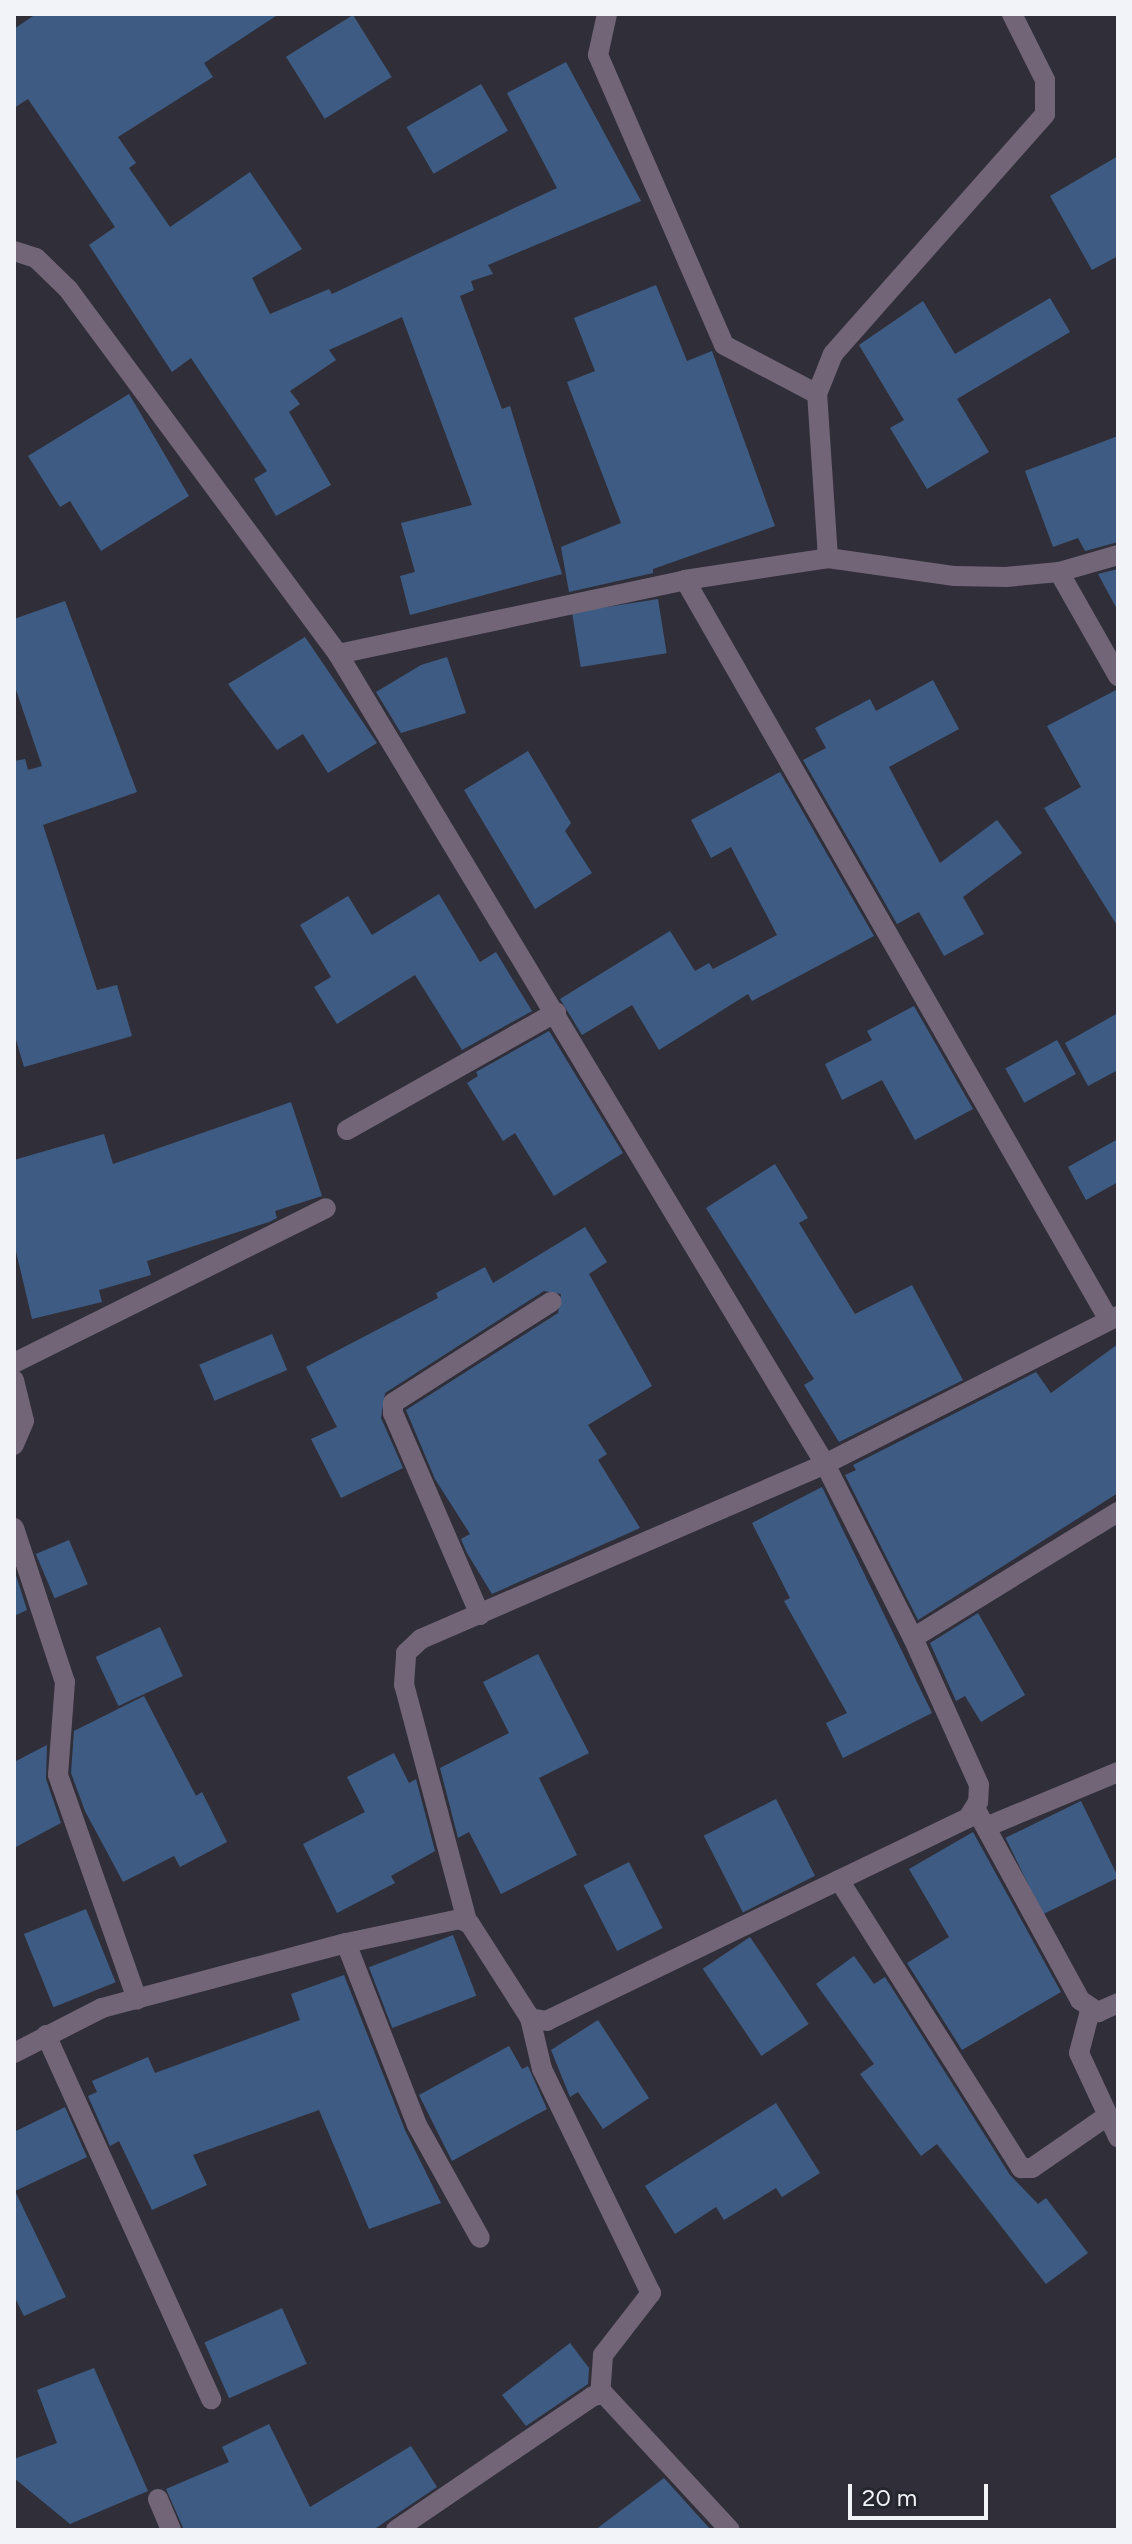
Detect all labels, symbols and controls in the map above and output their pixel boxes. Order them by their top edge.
scale bar [852,2468,992,2518]
text: 20 m [862,2483,917,2512]

